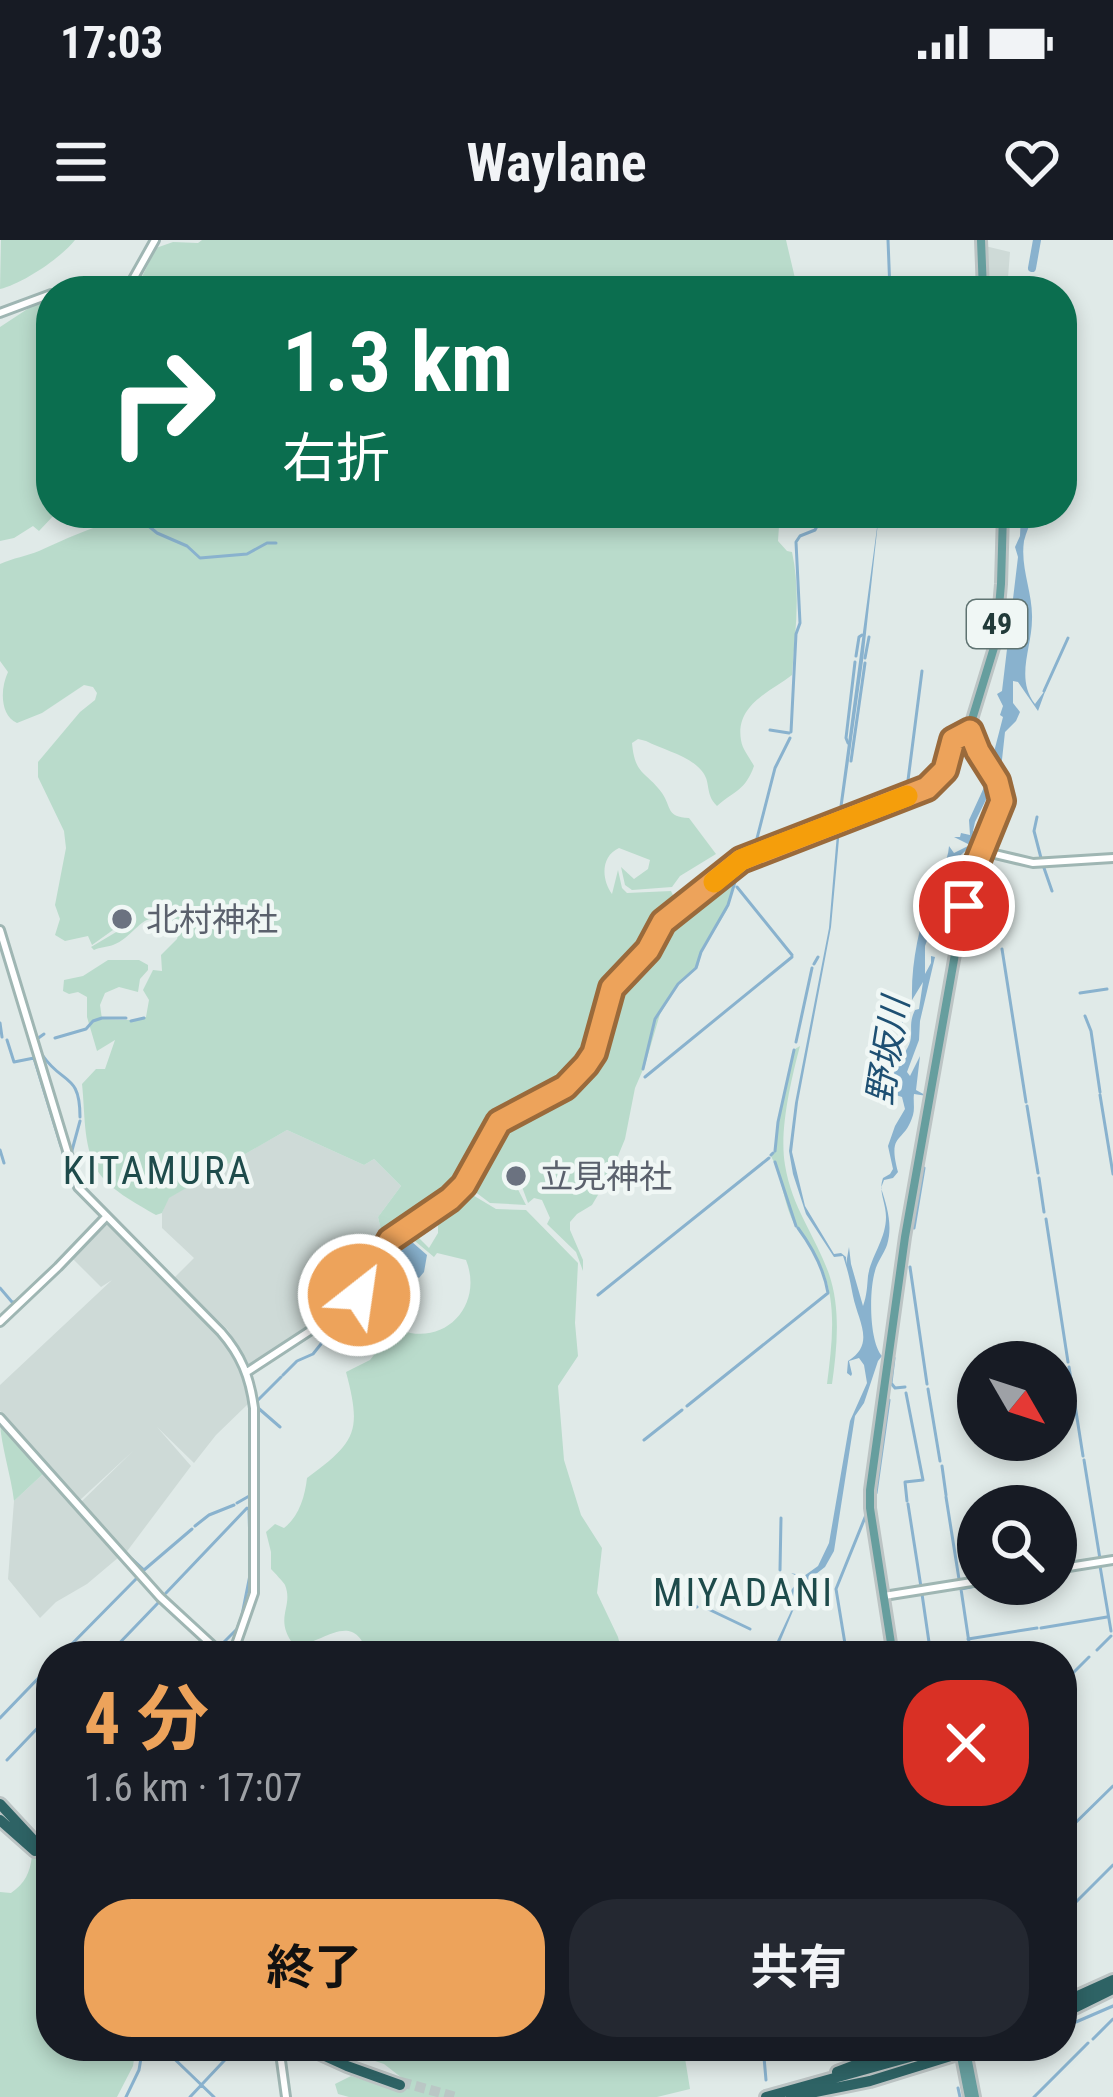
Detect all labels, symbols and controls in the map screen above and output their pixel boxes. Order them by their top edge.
text: 17:03 [60,16,163,69]
icon: menu [48,129,114,195]
icon: heart [999,129,1065,195]
text: Waylane [466,131,647,194]
text: 1.3 km [282,313,513,412]
icon: right [84,324,240,480]
text: 右折 [282,427,390,490]
road number: 49 [967,600,1027,648]
pin [913,855,1015,957]
icon: arrive [931,873,997,939]
place label: 北村神社 [146,900,278,939]
marker: 北村神社 [109,906,135,932]
water label: 野坂川 [859,991,918,1108]
district label: KITAMURA [63,1148,253,1194]
place label: 立見神社 [540,1157,672,1196]
marker: 立見神社 [503,1163,529,1189]
position arrow [296,1232,422,1358]
north arrow [957,1341,1077,1461]
map controls [957,1341,1077,1605]
button: search [957,1485,1077,1605]
district label: MIYADANI [653,1570,835,1616]
text: 4 分 [84,1677,209,1762]
button: close [903,1680,1029,1806]
text: 1.6 km · 17:07 [84,1765,302,1811]
button: 終了 [84,1899,545,2037]
button: 共有 [569,1899,1029,2037]

